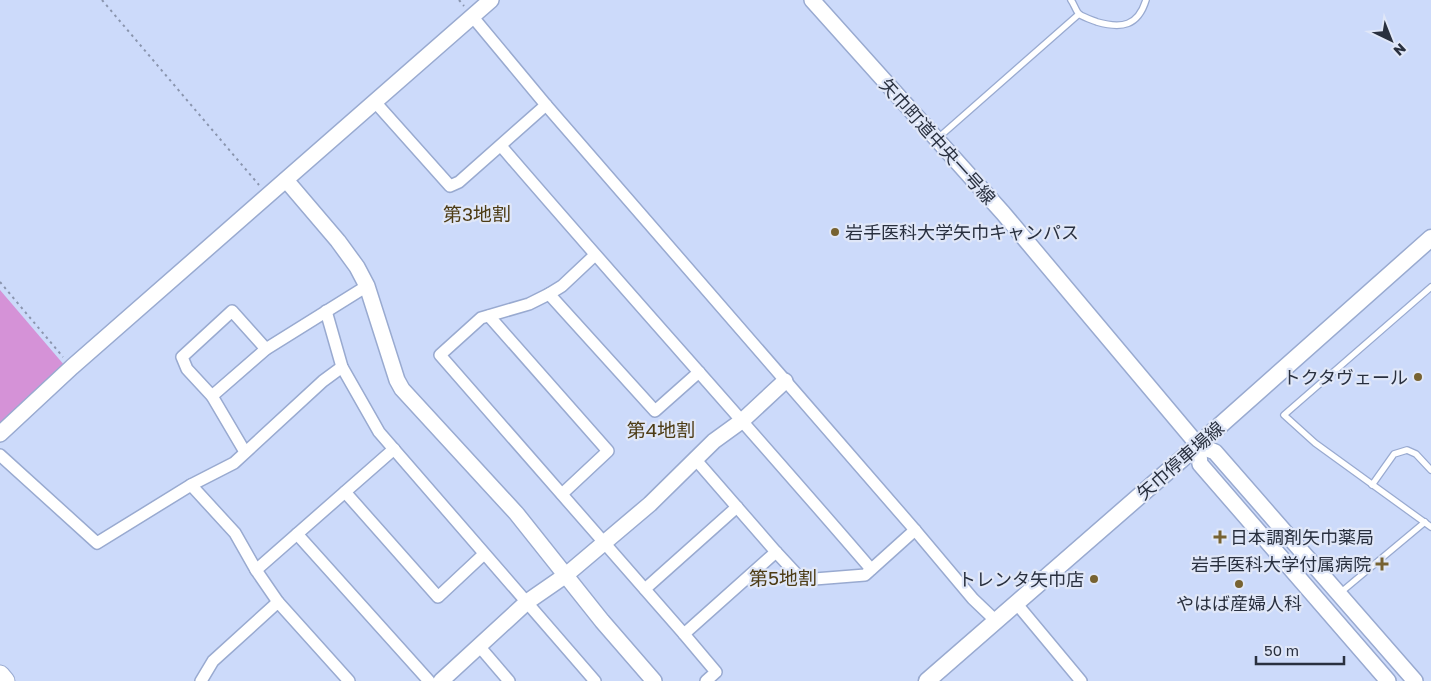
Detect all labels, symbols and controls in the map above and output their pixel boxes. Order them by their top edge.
north arrow [1366,15,1416,65]
text: N [1391,40,1410,60]
street label: 矢巾町道中央一号線 [876,73,1000,209]
district label: 第3地割 [443,202,511,225]
place label: 岩手医科大学矢巾キャンパス [845,221,1079,243]
marker: 岩手医科大学矢巾キャンパス [829,226,841,238]
place label: トクタヴェール [1283,366,1408,388]
marker: トクタヴェール [1412,371,1424,383]
street label: 矢巾停車場線 [1132,416,1228,504]
district label: 第4地割 [627,418,695,441]
place label: 日本調剤矢巾薬局 [1230,526,1374,548]
marker: 日本調剤矢巾薬局 [1214,531,1226,543]
place label: 岩手医科大学付属病院 [1191,553,1371,575]
marker: 岩手医科大学付属病院 [1375,557,1389,571]
district label: 第5地割 [749,566,817,589]
place label: トレンタ矢巾店 [958,568,1084,590]
marker: トレンタ矢巾店 [1088,573,1100,585]
marker: やはば産婦人科 [1233,578,1245,590]
place label: やはば産婦人科 [1176,592,1302,614]
scale bar [1256,634,1344,666]
text: 50 m [1264,641,1299,659]

